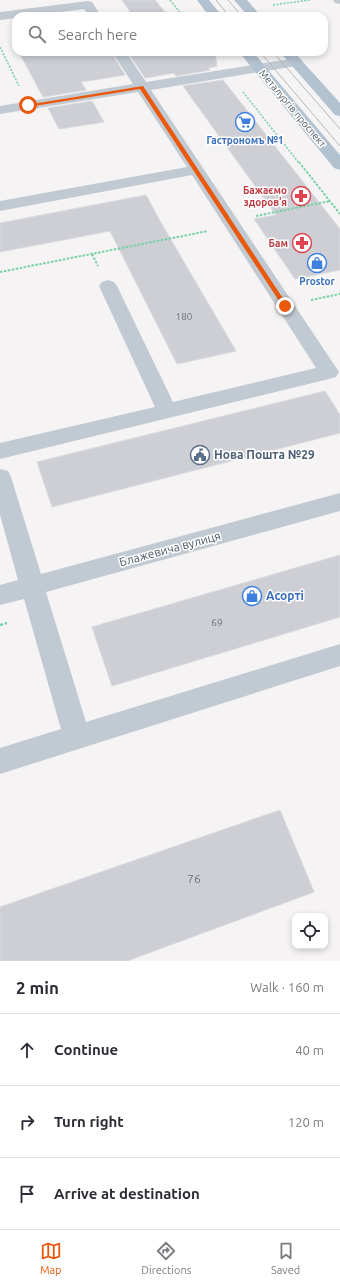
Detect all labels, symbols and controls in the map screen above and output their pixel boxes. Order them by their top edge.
search box [12,12,328,56]
icon: search [26,23,48,45]
text: Search here [58,26,137,43]
street label: Металургів проспект [257,67,329,150]
route start [19,96,37,114]
supermarket icon: Гастрономъ №1 [234,111,256,133]
place label: Гастрономъ №1 [206,135,284,146]
place label: Бажаємо здоров'я [243,185,287,208]
pharmacy icon: Бажаємо здоров'я [290,185,312,207]
pharmacy icon: Бам [291,232,313,254]
place label: Бам [269,238,288,249]
shop icon: Prostor [306,252,328,274]
place label: Prostor [299,276,336,287]
route end [276,297,294,315]
house number: 180 [176,311,193,322]
public building icon: Нова Пошта №29 [189,444,211,466]
place label: Нова Пошта №29 [214,448,315,461]
street label: Блажевича вулиця [118,529,222,568]
shop icon: Асорті [241,585,263,607]
place label: Асорті [266,589,304,602]
house number: 69 [211,617,223,628]
house number: 76 [187,872,201,885]
map controls [292,913,328,949]
button: locate [292,913,328,949]
text: 2 min [16,978,59,997]
text: Walk · 160 m [250,980,324,994]
icon: ahead [16,1039,38,1061]
text: Continue [54,1041,118,1058]
text: 40 m [295,1043,324,1057]
icon: right [16,1111,38,1133]
text: Turn right [54,1113,124,1130]
text: 120 m [288,1115,324,1129]
icon: arrive [16,1183,38,1205]
text: Arrive at destination [54,1185,200,1202]
tab: Map [40,1240,62,1276]
tab: Directions [141,1240,191,1276]
tab: Saved [271,1240,300,1276]

